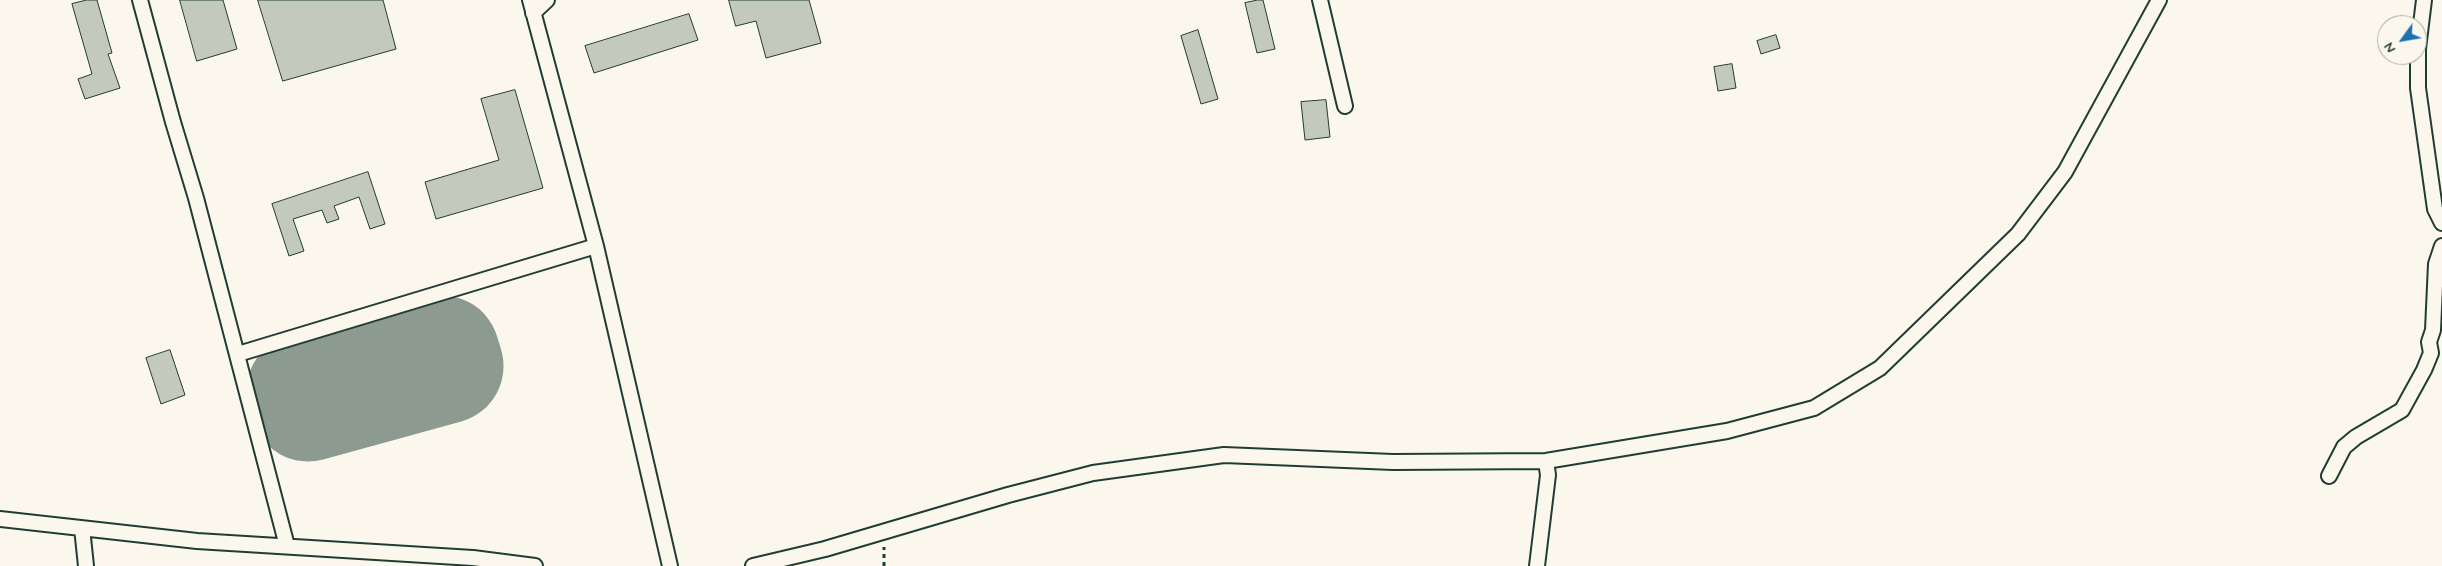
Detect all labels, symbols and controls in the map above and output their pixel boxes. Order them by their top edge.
north arrow [2377,15,2427,65]
text: N [2380,39,2400,56]

